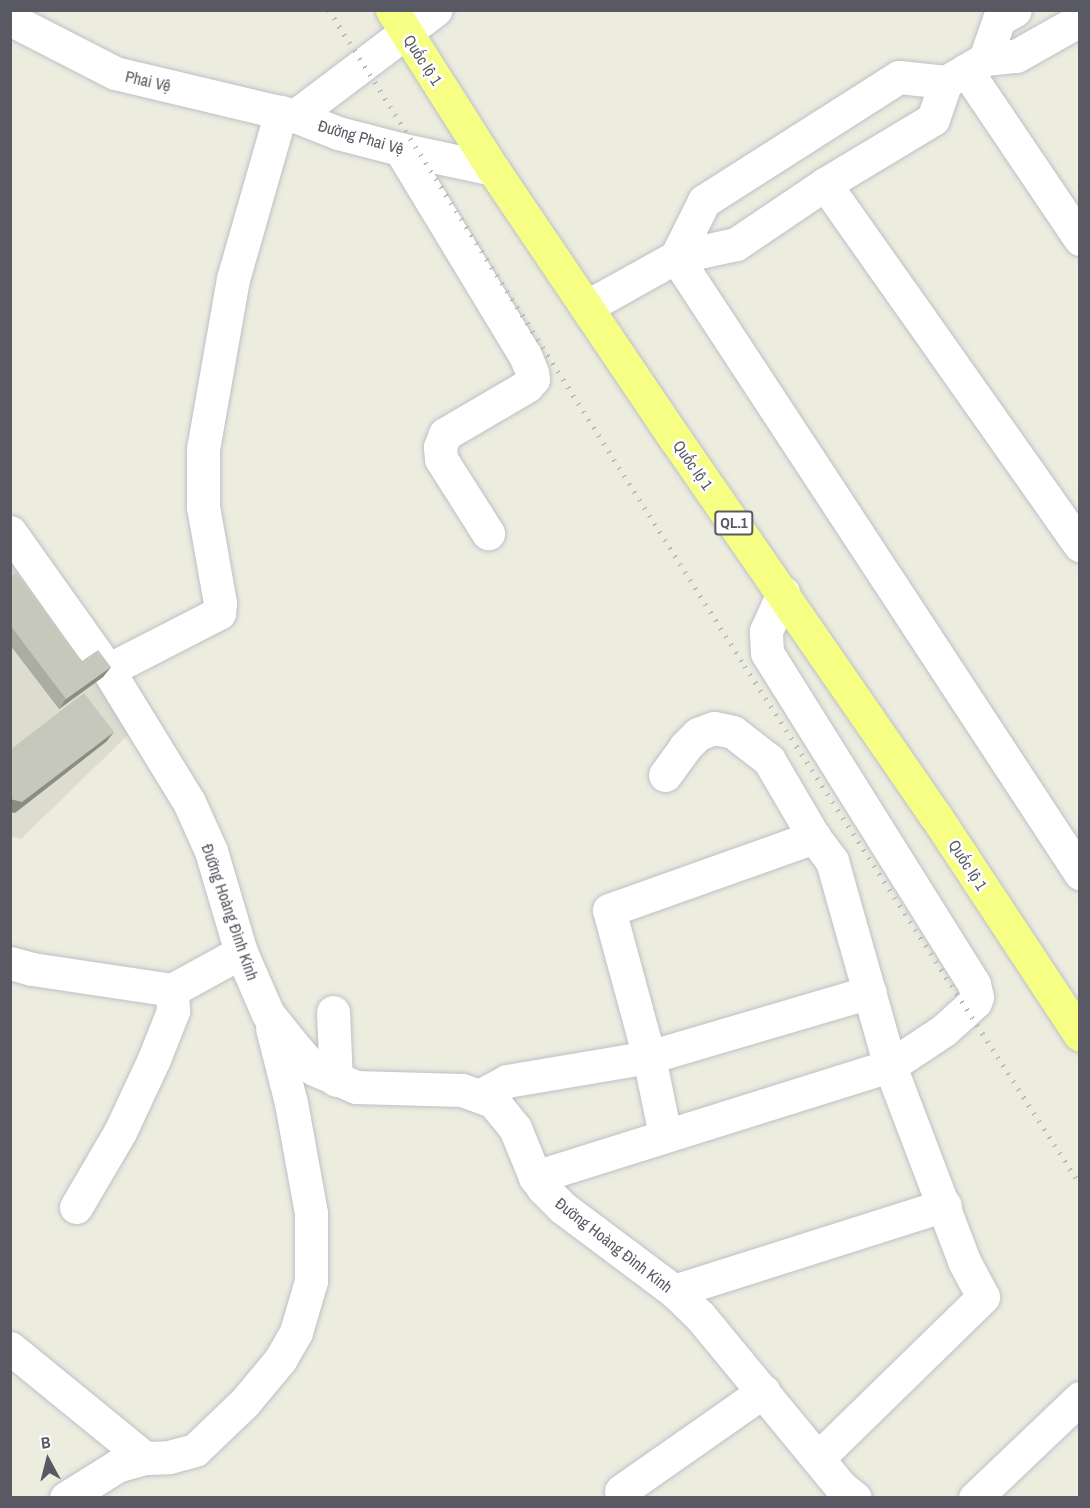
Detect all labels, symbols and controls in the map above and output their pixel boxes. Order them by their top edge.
street label: Quốc lộ 1 [400,31,446,89]
street label: Phai Vệ [123,66,173,96]
street label: Đường Phai Vệ [316,116,406,158]
street label: Quốc lộ 1 [669,436,717,494]
road number: QL.1 [713,511,755,535]
street label: Quốc lộ 1 [945,836,991,894]
street label: Đường Hoàng Đình Kinh [198,841,262,983]
street label: Đường Hoàng Đình Kinh [552,1193,676,1297]
north arrow [18,1430,78,1490]
text: B [40,1431,52,1454]

